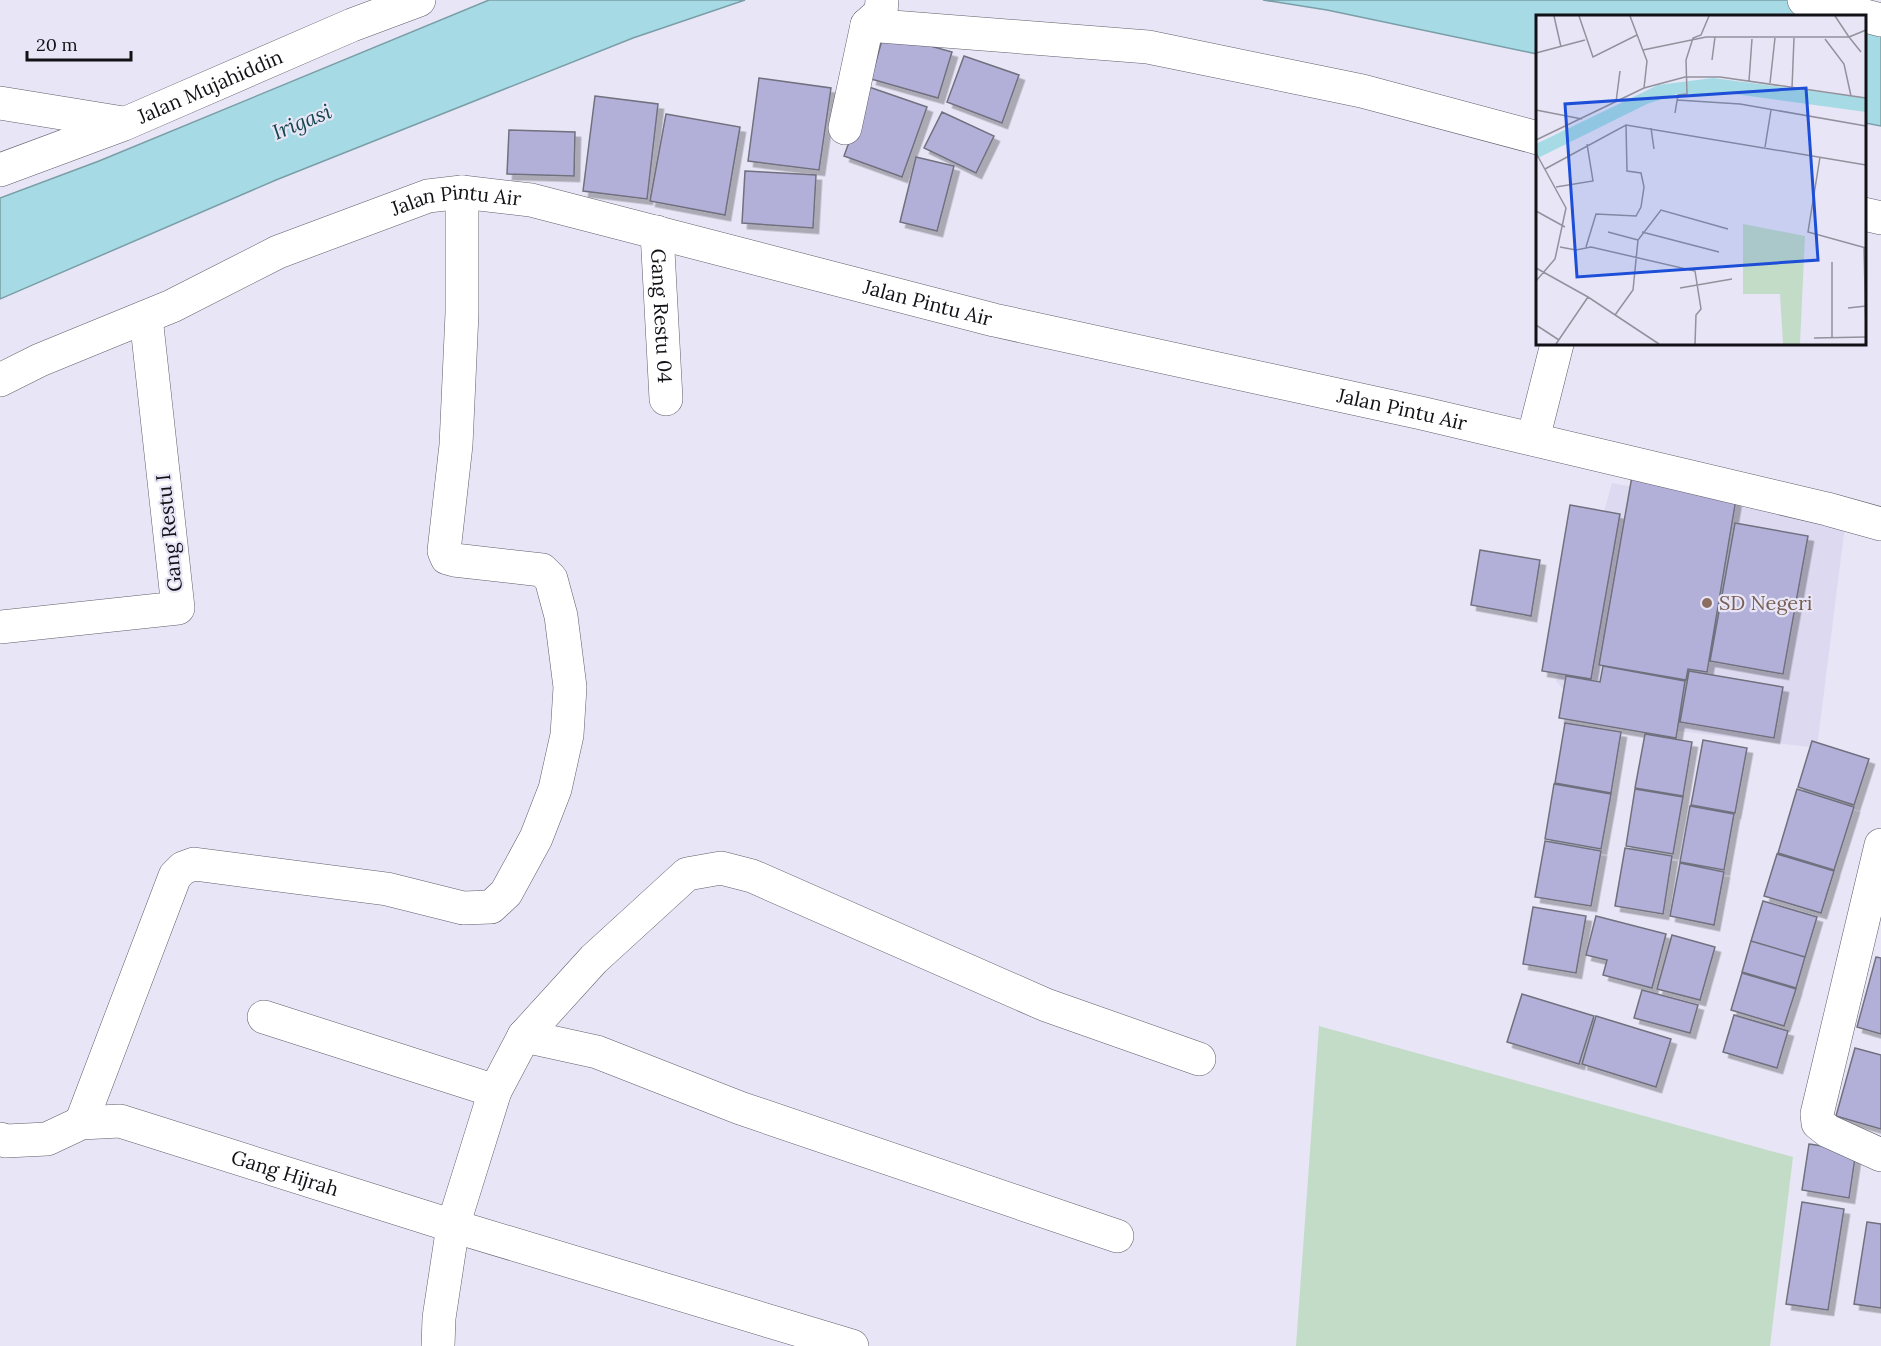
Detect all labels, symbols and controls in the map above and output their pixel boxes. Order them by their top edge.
inset map [1536,15,1866,345]
scale bar [27,24,130,62]
text: 20 m [36,33,78,56]
street label: Jalan Mujahiddin [132,44,286,129]
water label: Irigasi [268,97,335,146]
street label: Jalan Pintu Air [386,179,523,221]
street label: Gang Restu 04 [646,248,678,384]
street label: Jalan Pintu Air [860,273,995,331]
street label: Jalan Pintu Air [1334,382,1470,435]
street label: Gang Restu I [150,473,187,593]
place label: SD Negeri [1719,590,1812,615]
marker: SD Negeri [1700,596,1714,610]
street label: Gang Hijrah [228,1144,342,1201]

